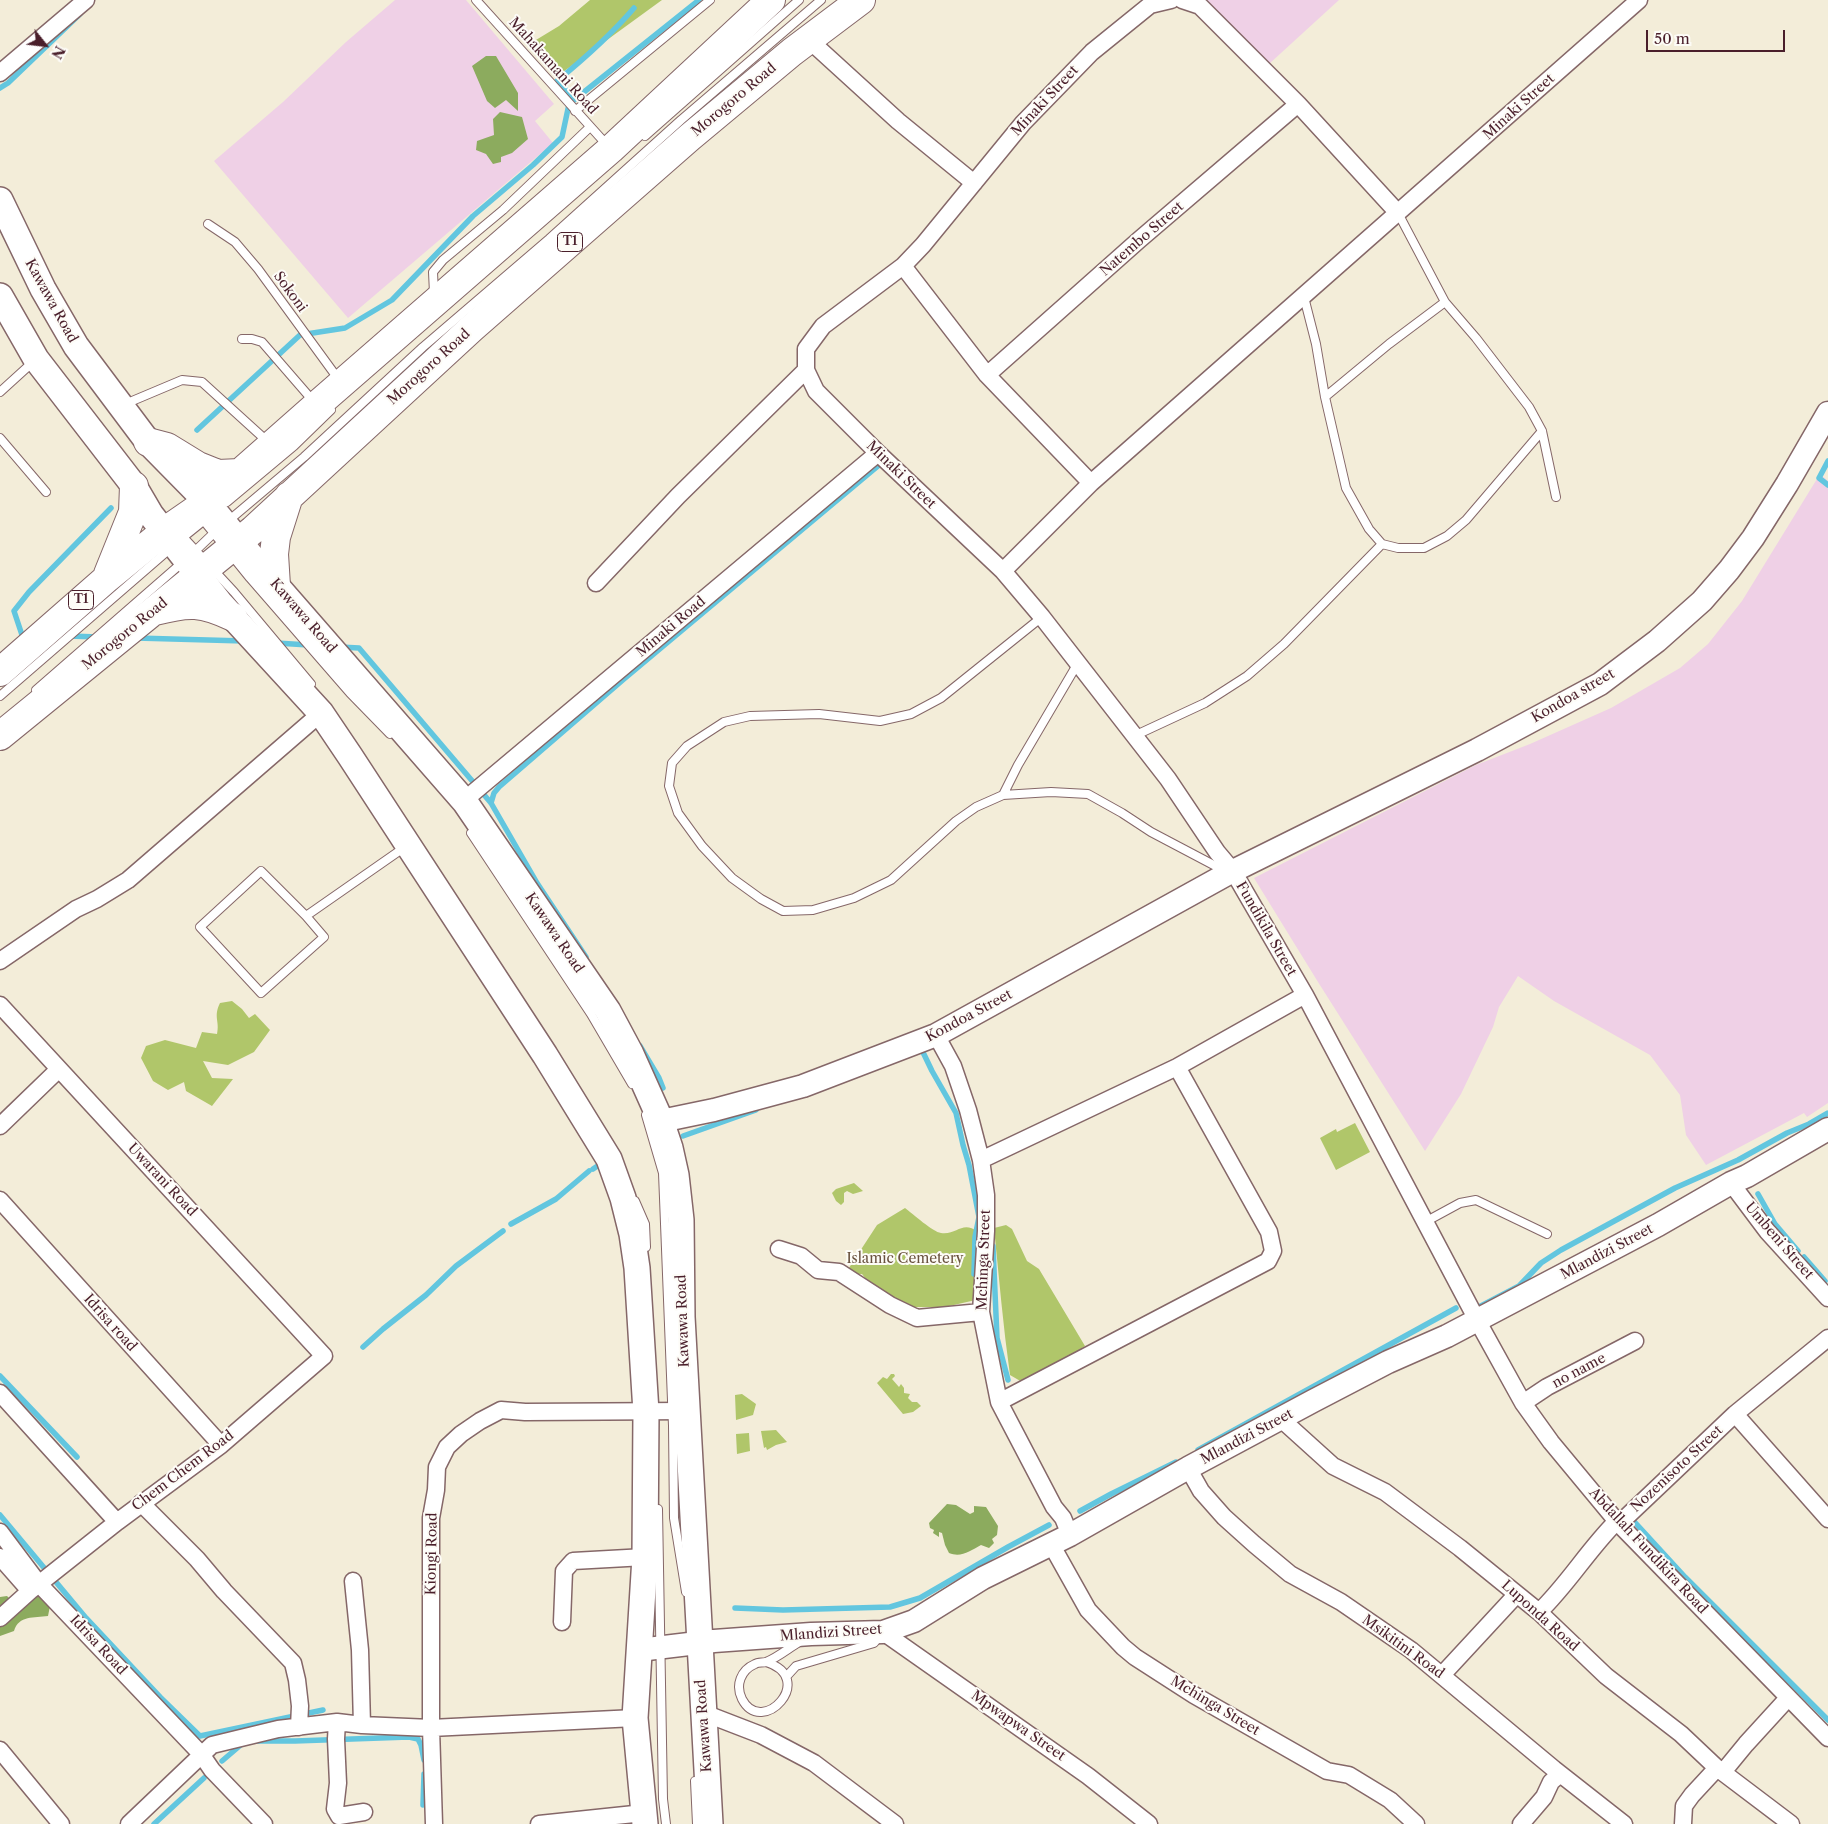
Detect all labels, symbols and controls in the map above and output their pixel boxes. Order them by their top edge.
street label: Mahakamani Road [505,14,601,118]
north arrow [20,20,70,70]
scale bar [1648,20,1787,52]
text: 50 m [1654,29,1690,48]
text: N [47,43,69,62]
street label: Morogoro Road [688,60,780,140]
street label: Minaki Street [1008,62,1082,140]
street label: Minaki Street [1480,71,1558,143]
street label: Natembo Street [1097,198,1187,280]
road number: T1 [558,232,582,252]
street label: Kawawa Road [21,256,81,346]
street label: Sokoni [270,268,310,316]
street label: Morogoro Road [384,326,474,408]
street label: Minaki Street [863,438,939,512]
street label: Kawawa Road [266,575,340,657]
road number: T1 [68,590,94,610]
street label: Minaki Road [633,593,709,661]
street label: Morogoro Road [79,594,171,674]
street label: Kondoa street [1528,665,1618,727]
street label: Fundikila Street [1232,879,1300,979]
street label: Kawawa Road [521,890,587,976]
street label: Kondoa Street [923,986,1015,1046]
street label: Uwarani Road [124,1140,200,1220]
street label: Umbeni Street [1741,1199,1817,1283]
street label: Mchinga Street [974,1209,994,1311]
street label: Mlandizi Street [1558,1221,1656,1283]
park label: Islamic Cemetery [846,1251,964,1267]
street label: Kawawa Road [673,1274,693,1368]
street label: Idrisa road [80,1291,140,1355]
street label: no name [1549,1350,1609,1392]
street label: Mlandizi Street [1198,1406,1296,1468]
street label: Nozenisoto Street [1628,1422,1726,1516]
street label: Chem Chem Road [129,1427,237,1515]
street label: Abdallah Fundikira Road [1585,1485,1711,1617]
street label: Kiongi Road [423,1513,441,1595]
street label: Luponda Road [1498,1577,1582,1655]
street label: Idrisa Road [66,1612,130,1678]
street label: Msikitini Road [1359,1612,1447,1682]
street label: Mlandizi Street [779,1621,883,1645]
street label: Mchinga Street [1167,1673,1263,1739]
street label: Kawawa Road [692,1679,716,1773]
street label: Mpwapwa Street [968,1687,1068,1765]

